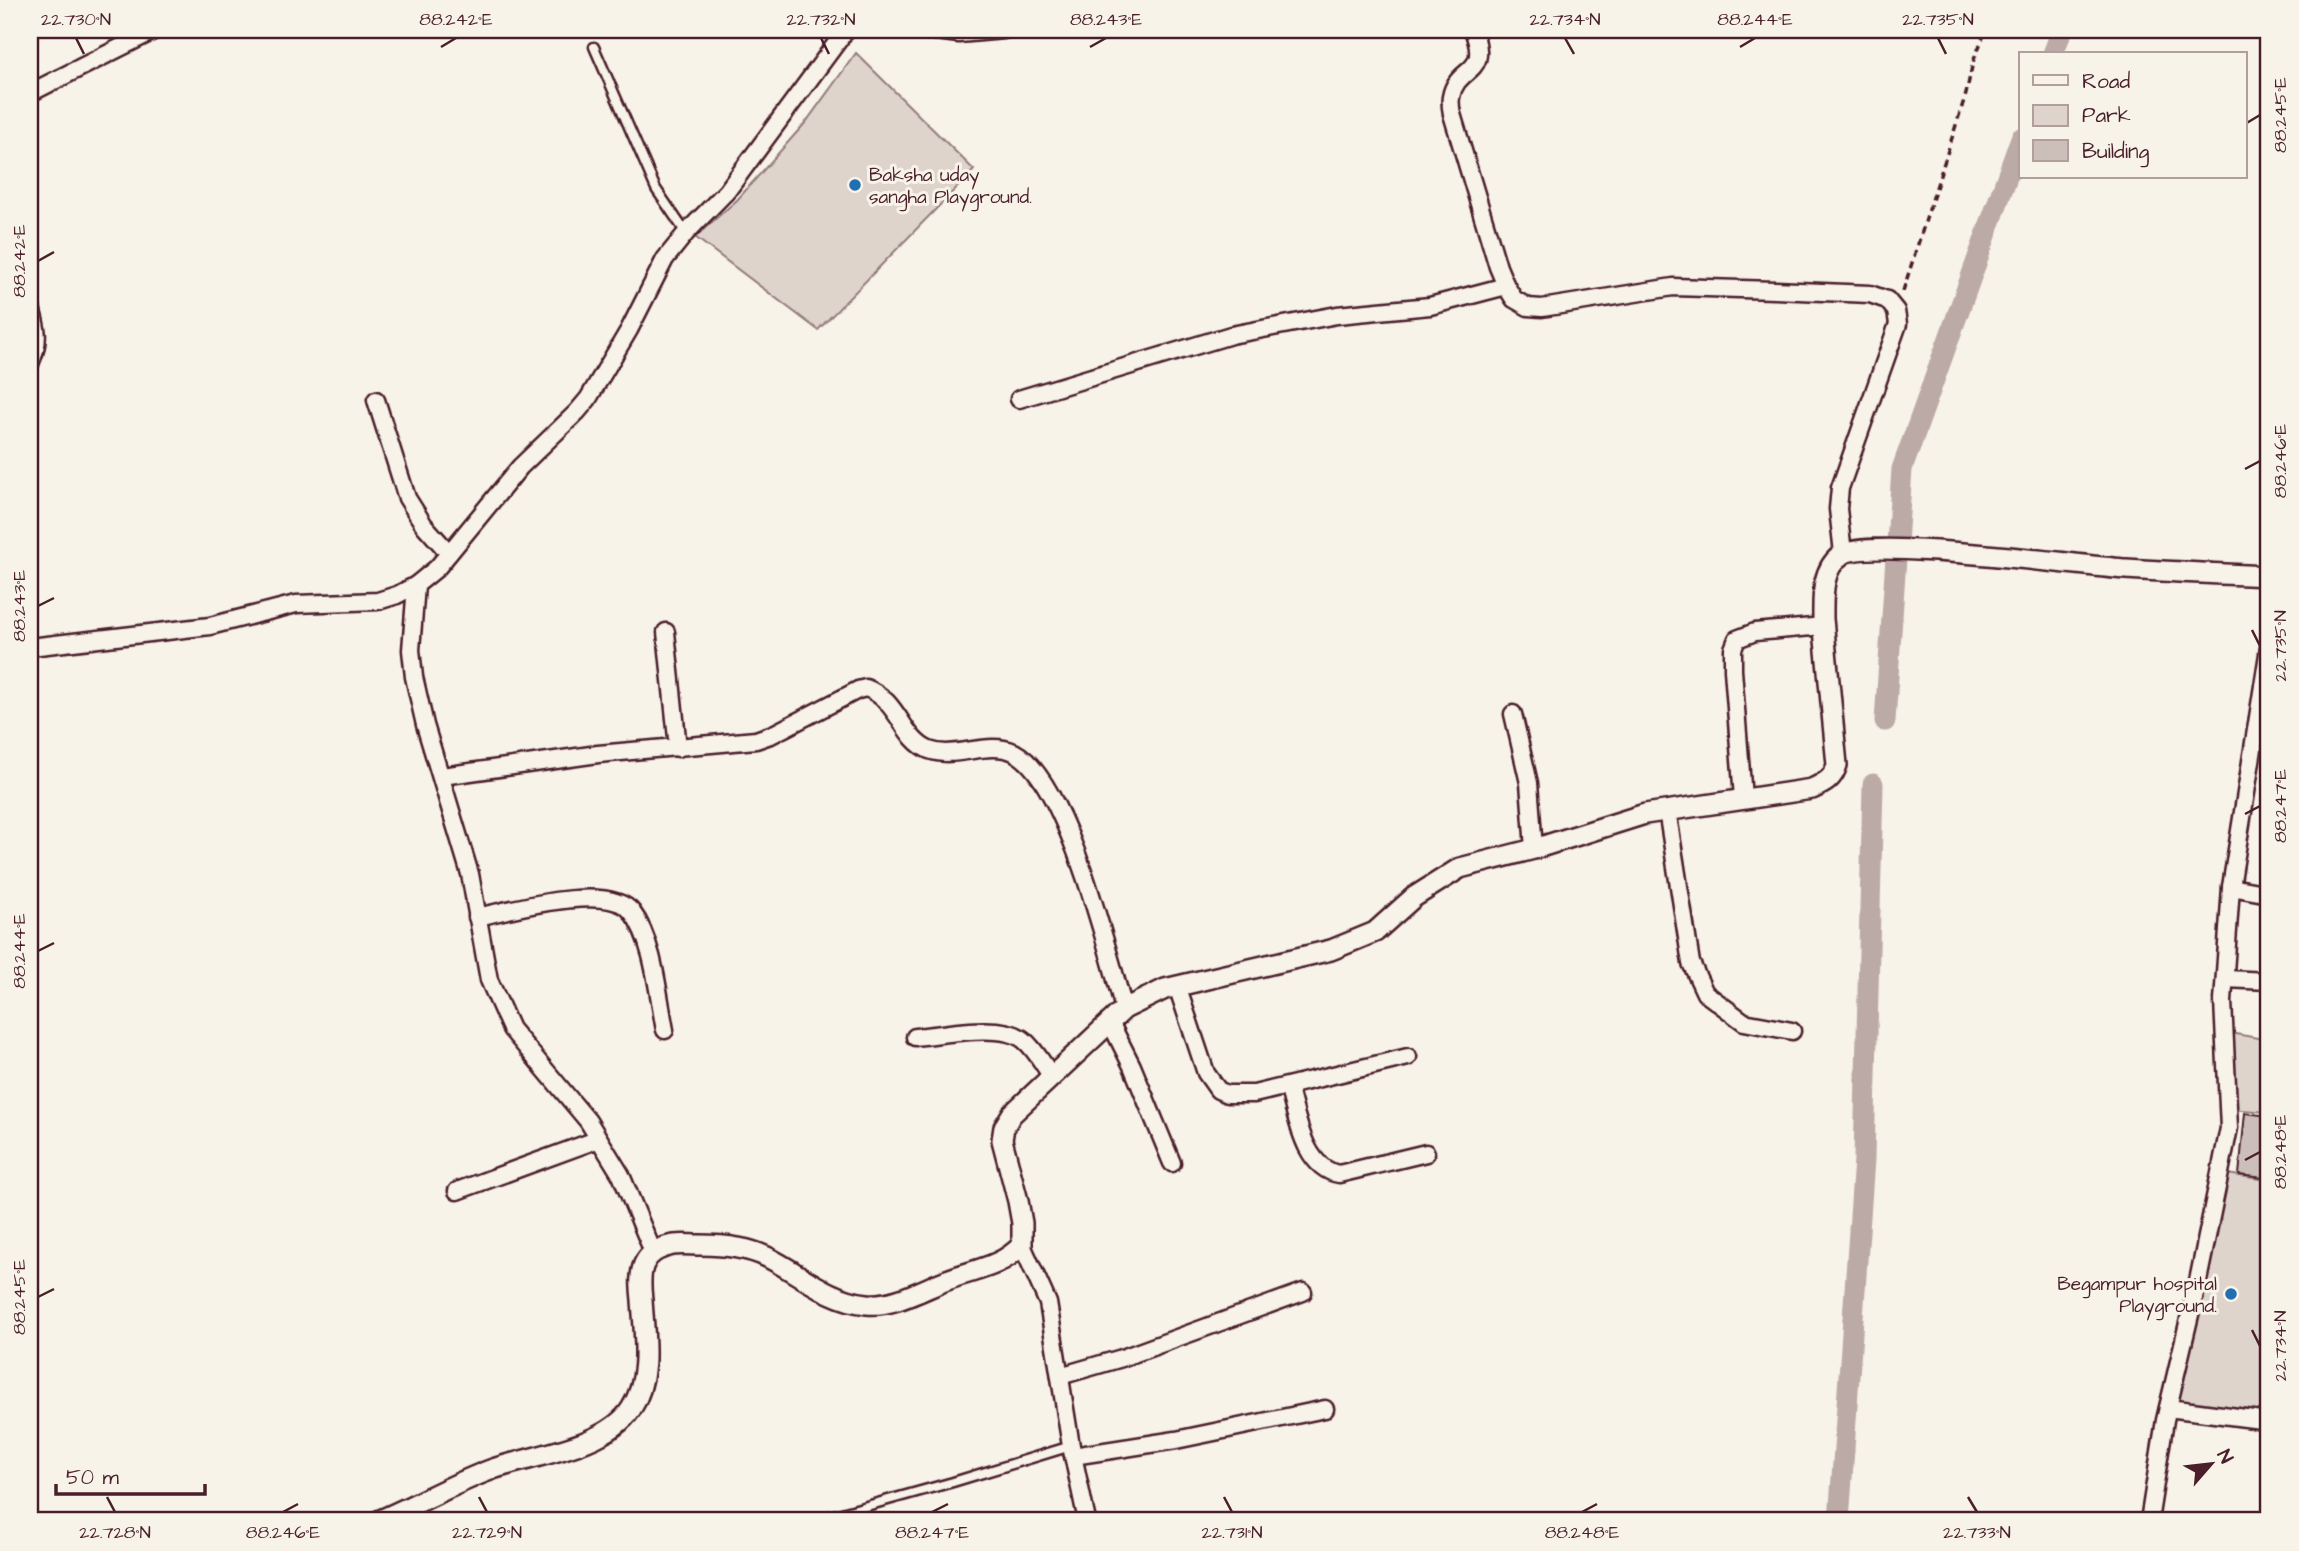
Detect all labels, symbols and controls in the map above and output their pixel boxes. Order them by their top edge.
text: 22.730°N [41,7,111,32]
text: 88.242°E [419,7,493,32]
text: 22.732°N [787,7,855,32]
text: 88.243°E [1070,7,1142,32]
text: 22.734°N [1530,7,1600,32]
text: 88.244°E [1717,7,1793,32]
text: 22.735°N [1902,7,1974,32]
legend [2019,52,2246,178]
text: Road [2082,67,2130,96]
text: 88.245°E [2268,77,2293,153]
text: Park [2082,101,2131,130]
text: Building [2082,137,2150,168]
place label: Baksha uday sangha Playground. [869,162,1032,212]
marker: Baksha uday sangha Playground. [847,177,863,193]
text: 88.242°E [7,224,32,298]
text: 88.246°E [2268,423,2293,498]
text: 88.243°E [7,570,32,642]
text: 22.735°N [2268,610,2293,682]
text: 88.247°E [2268,769,2293,843]
text: 88.244°E [7,913,32,989]
text: 88.248°E [2268,1114,2293,1189]
text: 88.245°E [7,1259,32,1335]
place label: Begampur hospital Playground. [2057,1271,2217,1321]
marker: Begampur hospital Playground. [2223,1286,2239,1302]
text: 22.734°N [2268,1311,2293,1381]
north arrow [2176,1428,2246,1498]
text: N [2210,1445,2239,1468]
scale bar [56,1453,205,1497]
text: 50 m [66,1463,120,1492]
text: 22.728°N [79,1520,151,1545]
text: 88.246°E [246,1520,321,1545]
text: 22.729°N [452,1520,522,1545]
text: 88.247°E [895,1520,969,1545]
text: 22.731°N [1202,1520,1262,1545]
text: 88.248°E [1545,1520,1620,1545]
text: 22.733°N [1943,1520,2011,1545]

